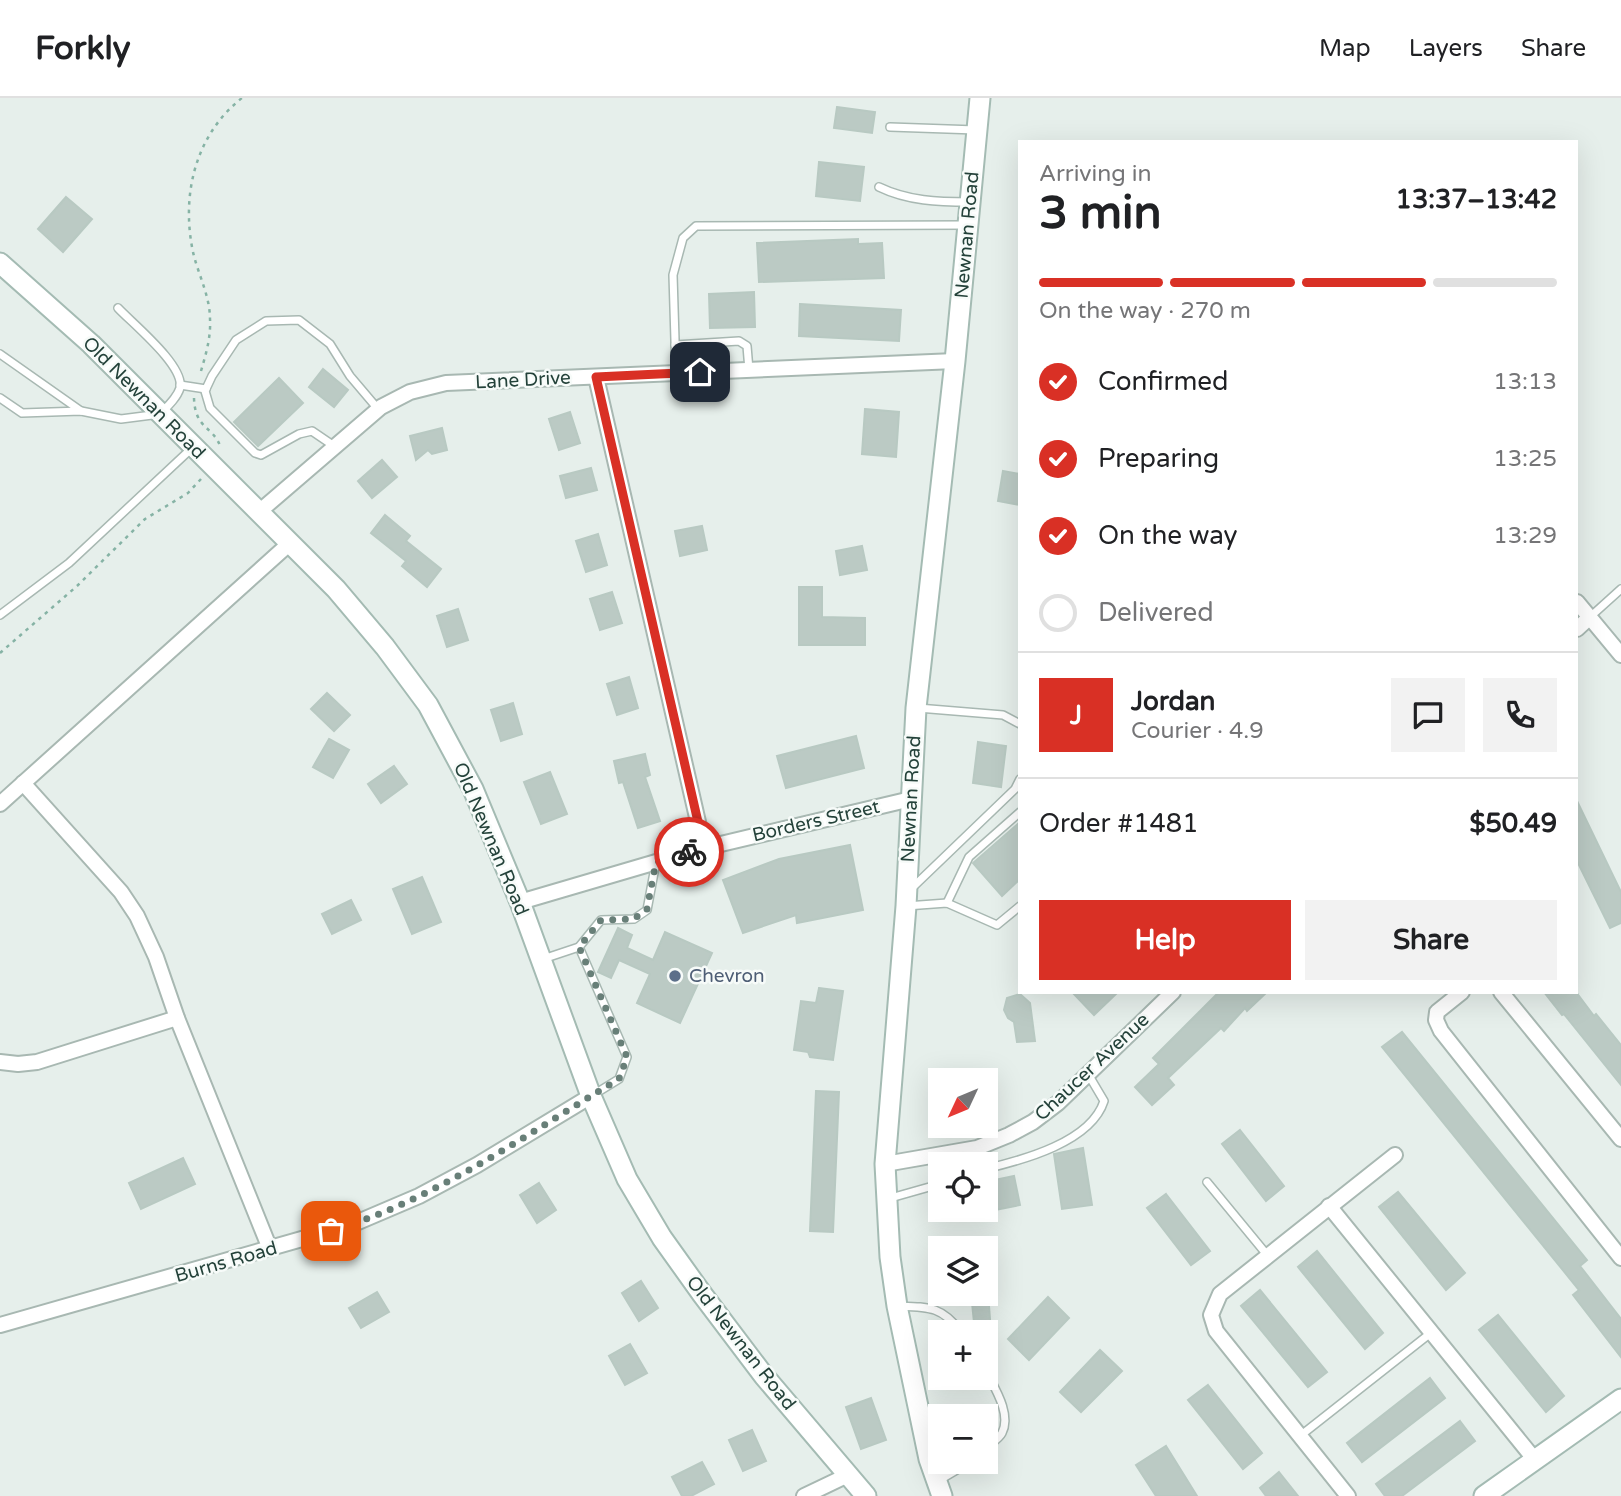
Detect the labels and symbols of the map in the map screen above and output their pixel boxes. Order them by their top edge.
street label: Newnan Road [950,171,984,299]
street label: Old Newnan Road [78,332,210,464]
pin [670,342,730,402]
street label: Lane Drive [475,367,571,393]
street label: Newnan Road [897,735,925,863]
street label: Old Newnan Road [449,759,533,919]
street label: Borders Street [750,796,882,846]
courier [654,817,724,887]
place label: Chevron [689,965,765,987]
marker: Chevron [667,968,683,984]
street label: Chaucer Avenue [1030,1008,1154,1126]
north arrow [928,1068,998,1138]
pin [301,1201,361,1261]
street label: Burns Road [172,1237,280,1287]
street label: Old Newnan Road [682,1272,800,1414]

